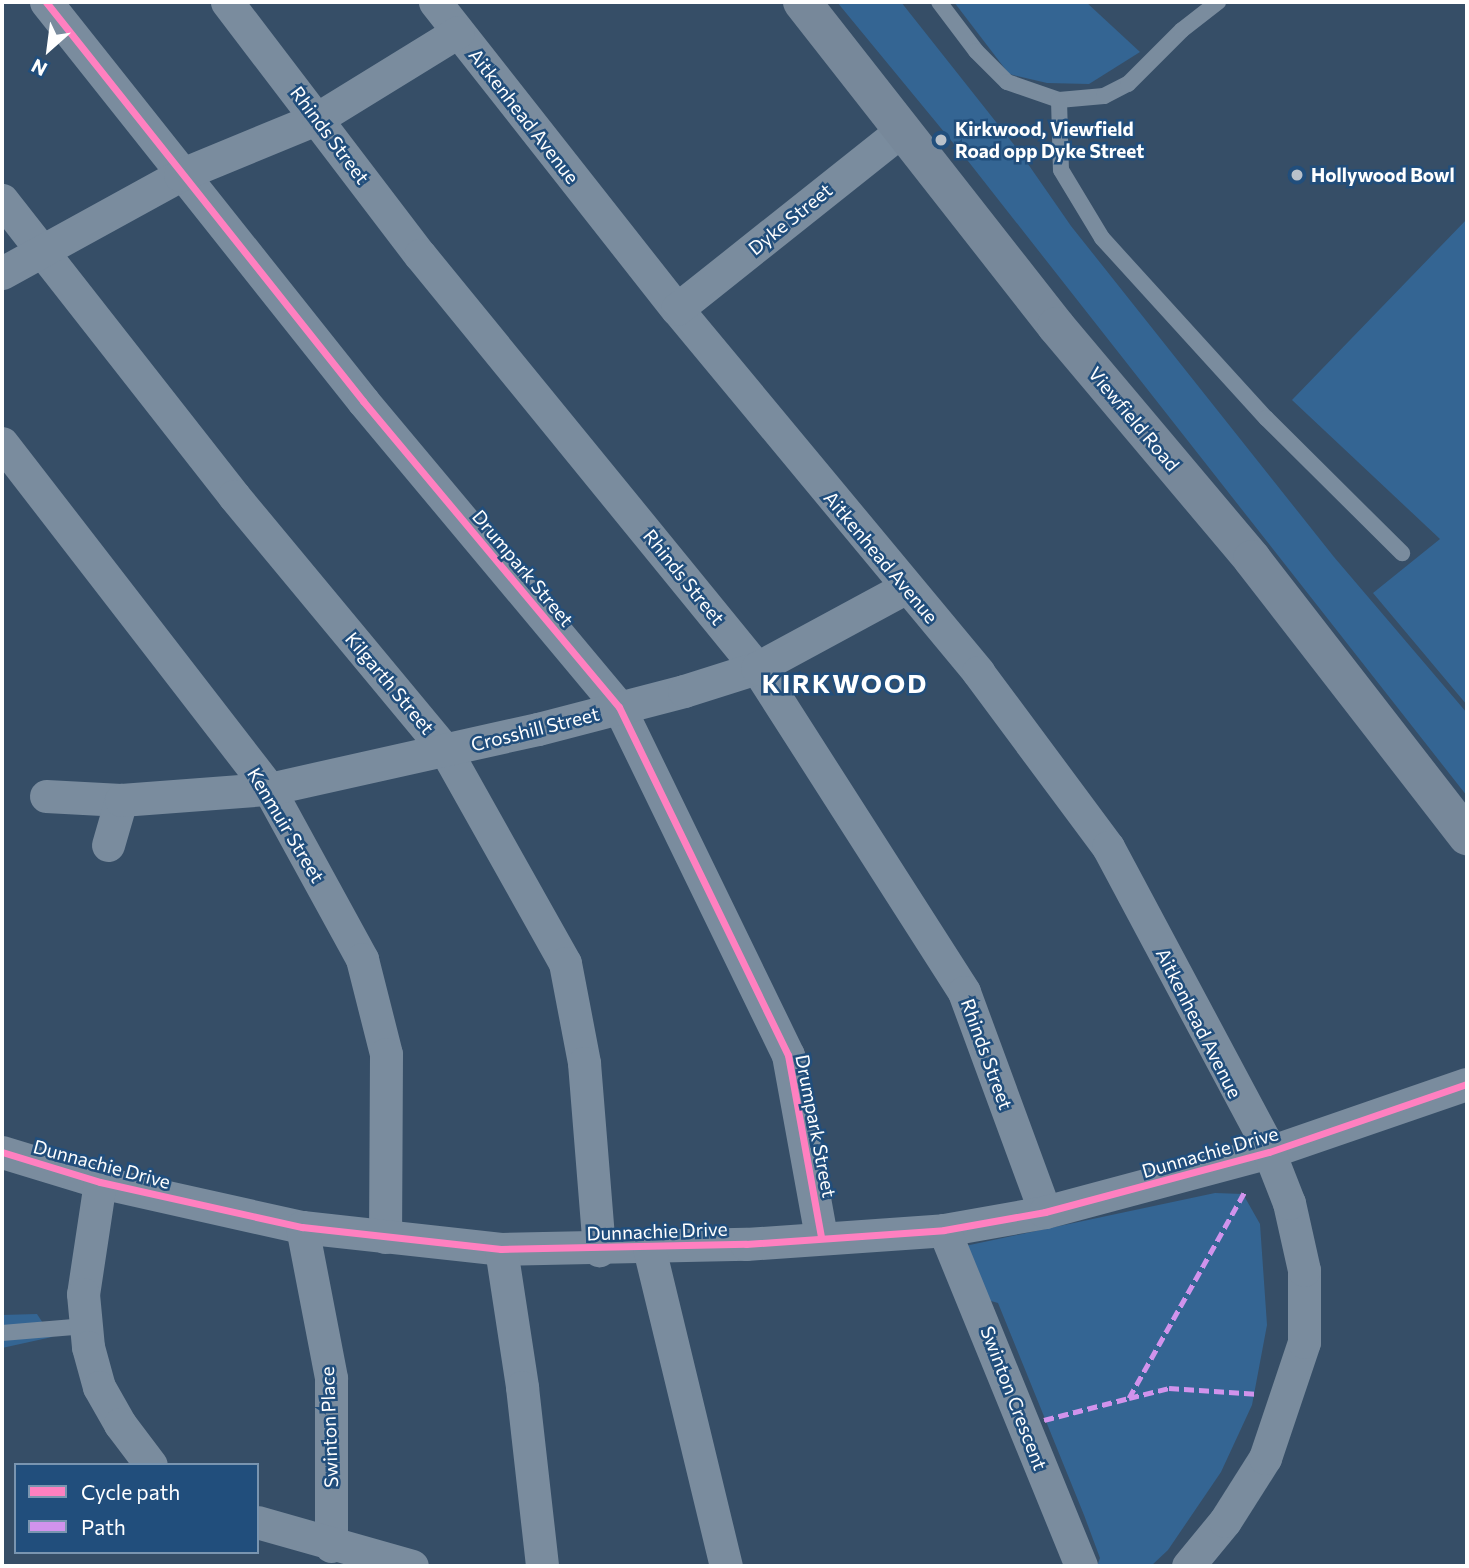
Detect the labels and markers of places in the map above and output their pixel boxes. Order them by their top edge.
place label: Kirkwood, Viewfield Road opp Dyke Street [955,118,1144,162]
marker: Kirkwood, Viewfield Road opp Dyke Street [933,132,949,148]
place label: Hollywood Bowl [1311,164,1455,186]
marker: Hollywood Bowl [1289,167,1305,183]

